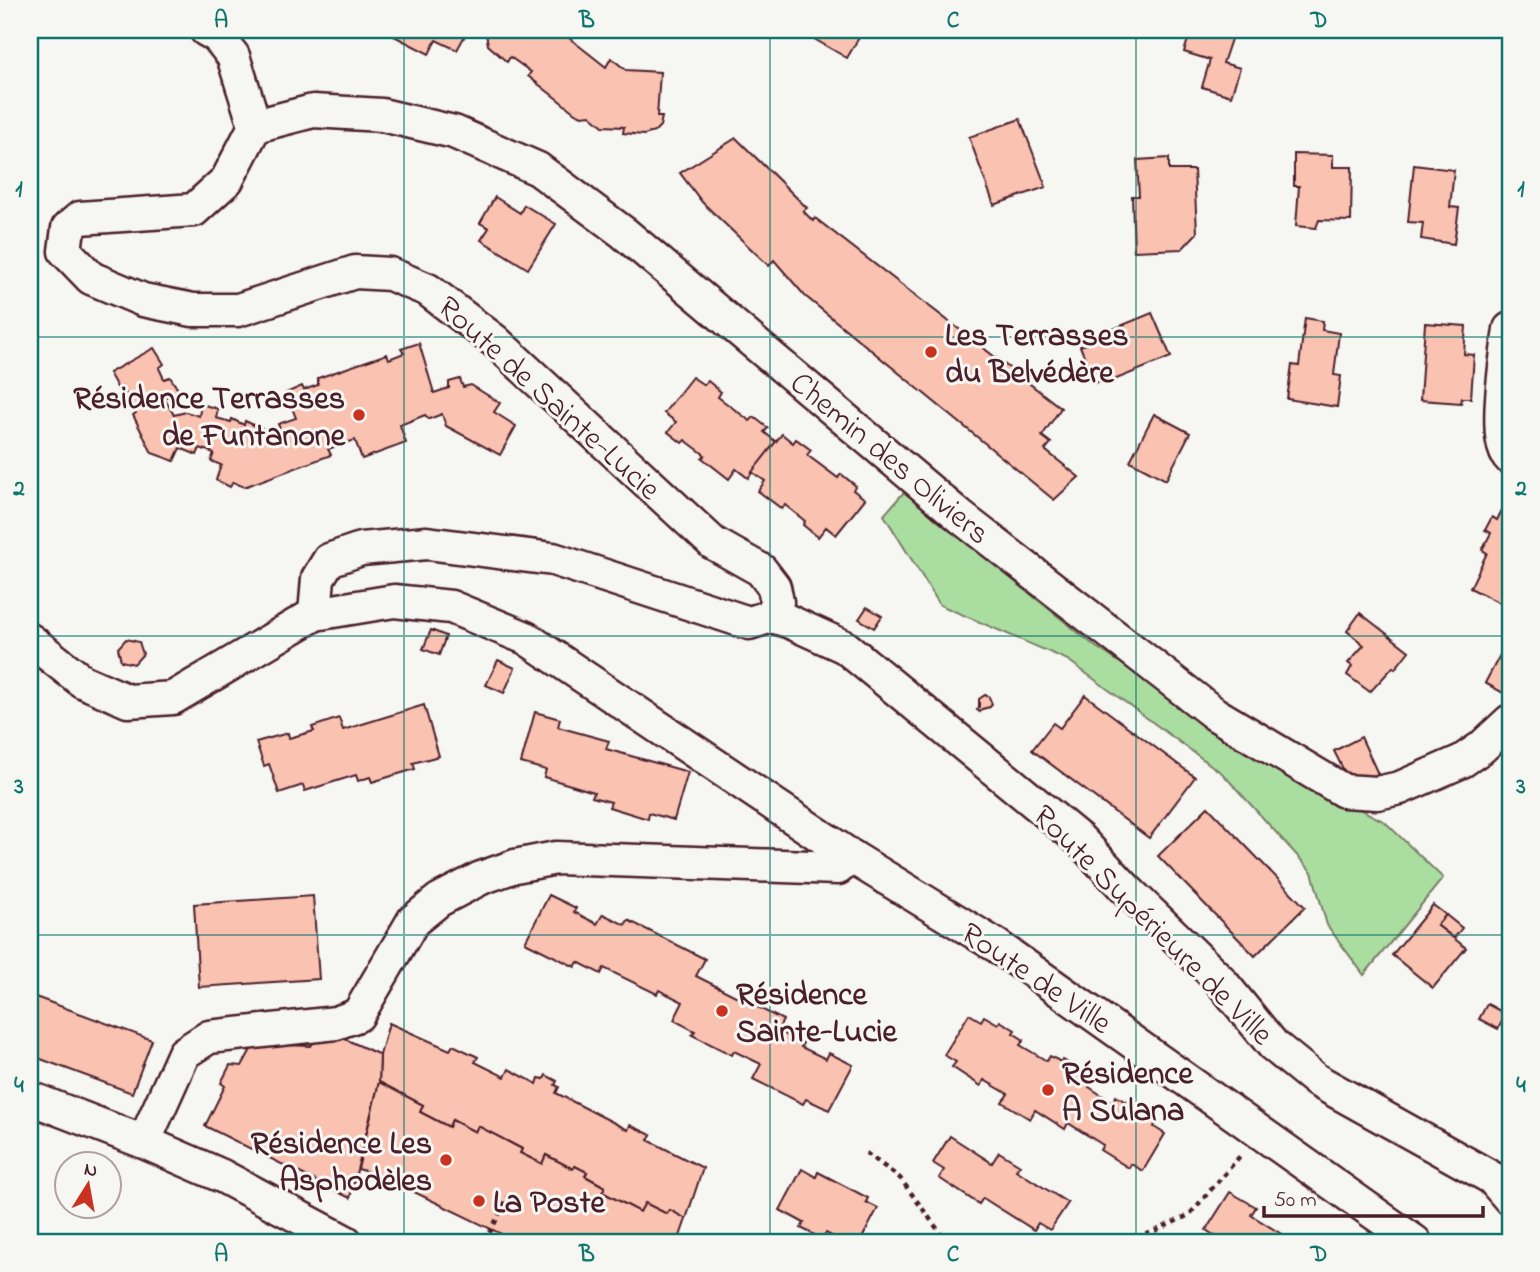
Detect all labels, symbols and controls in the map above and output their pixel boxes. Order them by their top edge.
text: A [214,5,228,38]
text: B [578,5,595,38]
text: C [947,5,960,38]
text: D [1310,5,1327,38]
text: 1 [15,174,23,207]
text: 1 [1517,174,1525,207]
street label: Route de Sainte-Lucie [425,286,670,513]
place label: Les Terrasses du Belvédère [945,314,1128,398]
marker: Les Terrasses du Belvédère [923,344,939,360]
street label: Chemin des Oliviers [778,362,999,558]
place label: Résidence Terrasses de Funtanone [73,377,347,461]
marker: Résidence Terrasses de Funtanone [351,407,367,423]
text: 2 [12,473,25,506]
text: 2 [1514,473,1527,506]
text: 3 [13,771,24,804]
text: 3 [1515,771,1526,804]
street label: Route Supérieure de Ville [1020,795,1283,1058]
street label: Route de Ville [950,912,1121,1048]
place label: Résidence Sainte-Lucie [736,973,898,1057]
marker: Résidence Sainte-Lucie [714,1003,730,1019]
place label: Résidence A Sulana [1062,1052,1194,1136]
text: 4 [14,1070,24,1103]
text: 4 [1516,1070,1526,1103]
marker: Résidence A Sulana [1040,1082,1056,1098]
place label: Résidence Les Asphodèles [251,1122,432,1206]
north arrow [52,1150,122,1220]
marker: Résidence Les Asphodèles [438,1152,454,1168]
text: N [82,1156,100,1185]
scale bar [1264,1174,1482,1218]
place label: La Poste [493,1181,606,1228]
text: 50 m [1274,1186,1317,1216]
marker: La Poste [471,1193,487,1209]
text: A [214,1239,228,1272]
text: B [578,1239,595,1272]
text: C [947,1239,960,1272]
text: D [1310,1239,1327,1272]

